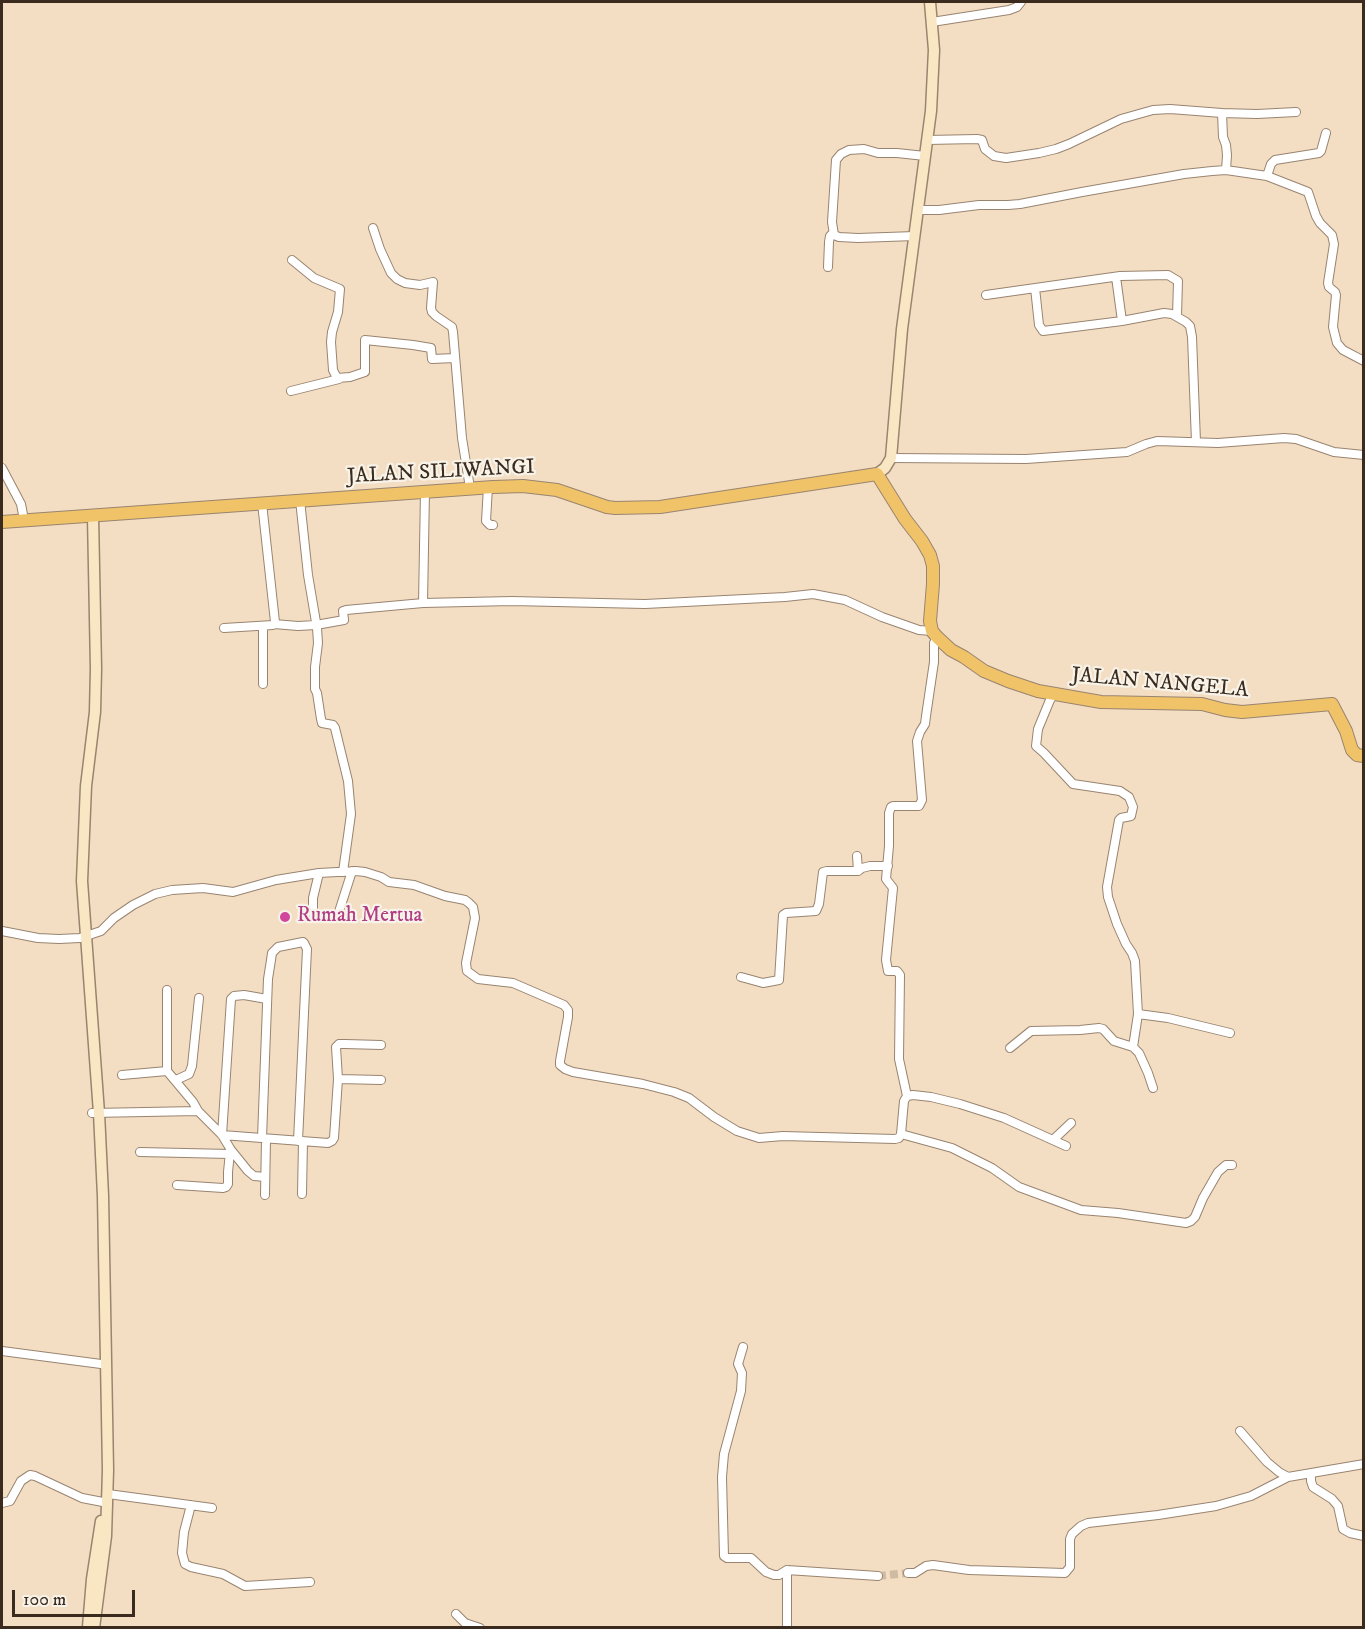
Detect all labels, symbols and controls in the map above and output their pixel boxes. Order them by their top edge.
street label: JALAN SILIWANGI [347,456,535,490]
street label: JALAN NANGELA [1070,664,1250,704]
place label: Rumah Mertua [297,904,423,930]
marker: Rumah Mertua [278,910,292,924]
scale bar [15,1578,138,1616]
text: 100 m [23,1589,66,1611]

